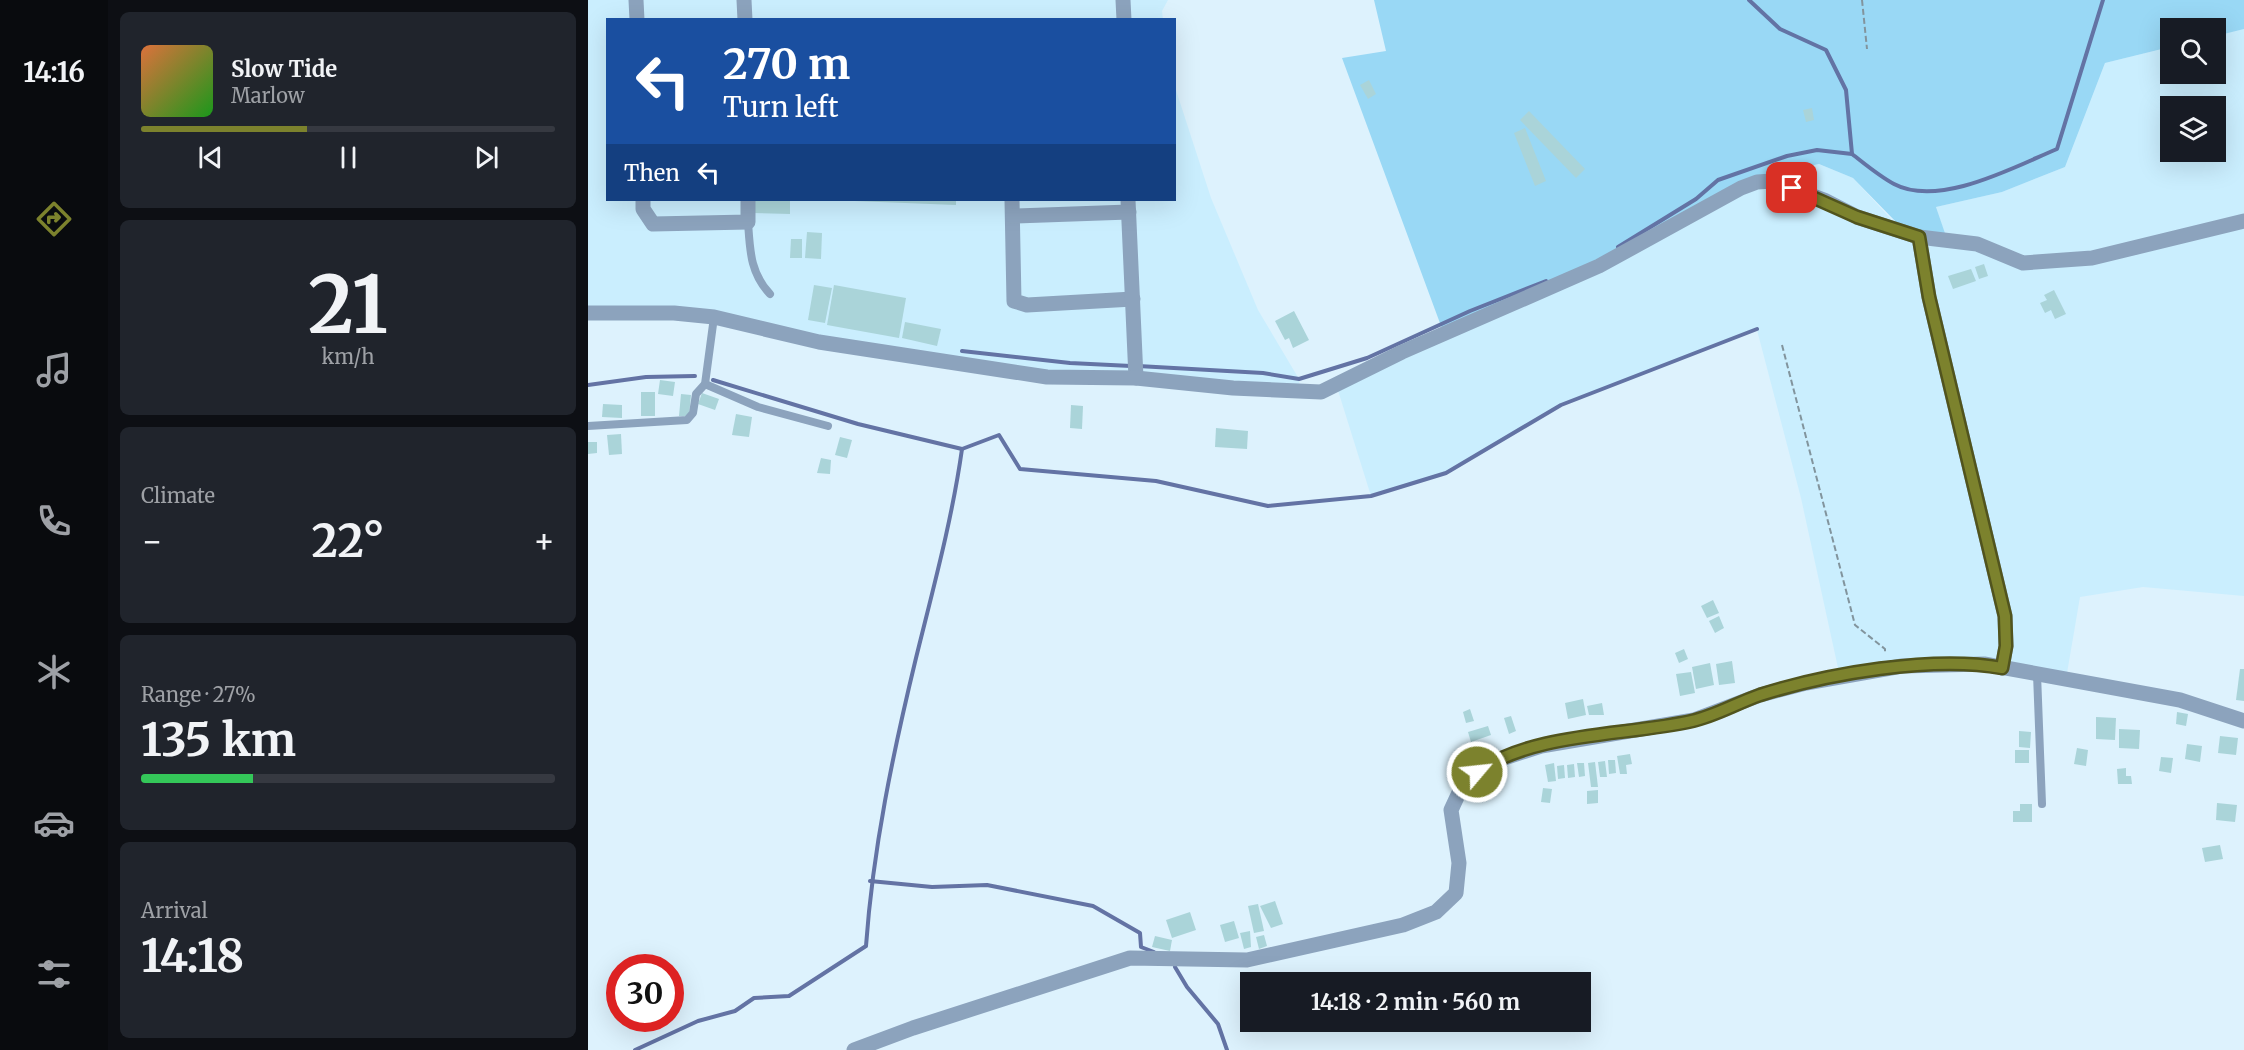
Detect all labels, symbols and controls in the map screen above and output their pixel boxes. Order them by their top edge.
map controls [2160,18,2226,162]
button: search [2160,18,2226,84]
text: 270 m [723,38,850,90]
icon: left [624,42,702,120]
text: 14:16 [23,55,85,89]
text: Slow Tide [231,55,337,83]
text: Marlow [231,83,305,108]
text: Turn left [723,90,838,124]
button: layers [2160,96,2226,162]
icon: previous [194,141,227,174]
icon: pause [332,141,365,174]
icon: next [470,141,503,174]
icon: left [692,156,725,189]
text: Then [624,159,680,187]
pin [1766,162,1817,213]
icon: arrive [1775,171,1808,204]
icon: directions [33,198,75,240]
text: 21 [308,256,388,354]
text: km/h [322,344,374,369]
icon: music [33,349,75,391]
text: Climate [141,483,215,508]
icon: phone [33,500,75,542]
text: 22° [312,513,384,569]
text: − [141,521,163,562]
text: + [533,521,555,562]
icon: climate [33,651,75,693]
text: Range · 27% [141,682,256,707]
text: 135 km [141,712,296,768]
position arrow [1445,740,1509,804]
icon: car [33,802,75,844]
text: Arrival [141,898,208,923]
text: 14:18 [141,928,244,984]
icon: filters [33,953,75,995]
speed limit sign: 30 [606,954,684,1032]
text: 14:18 · 2 min · 560 m [1311,988,1520,1016]

